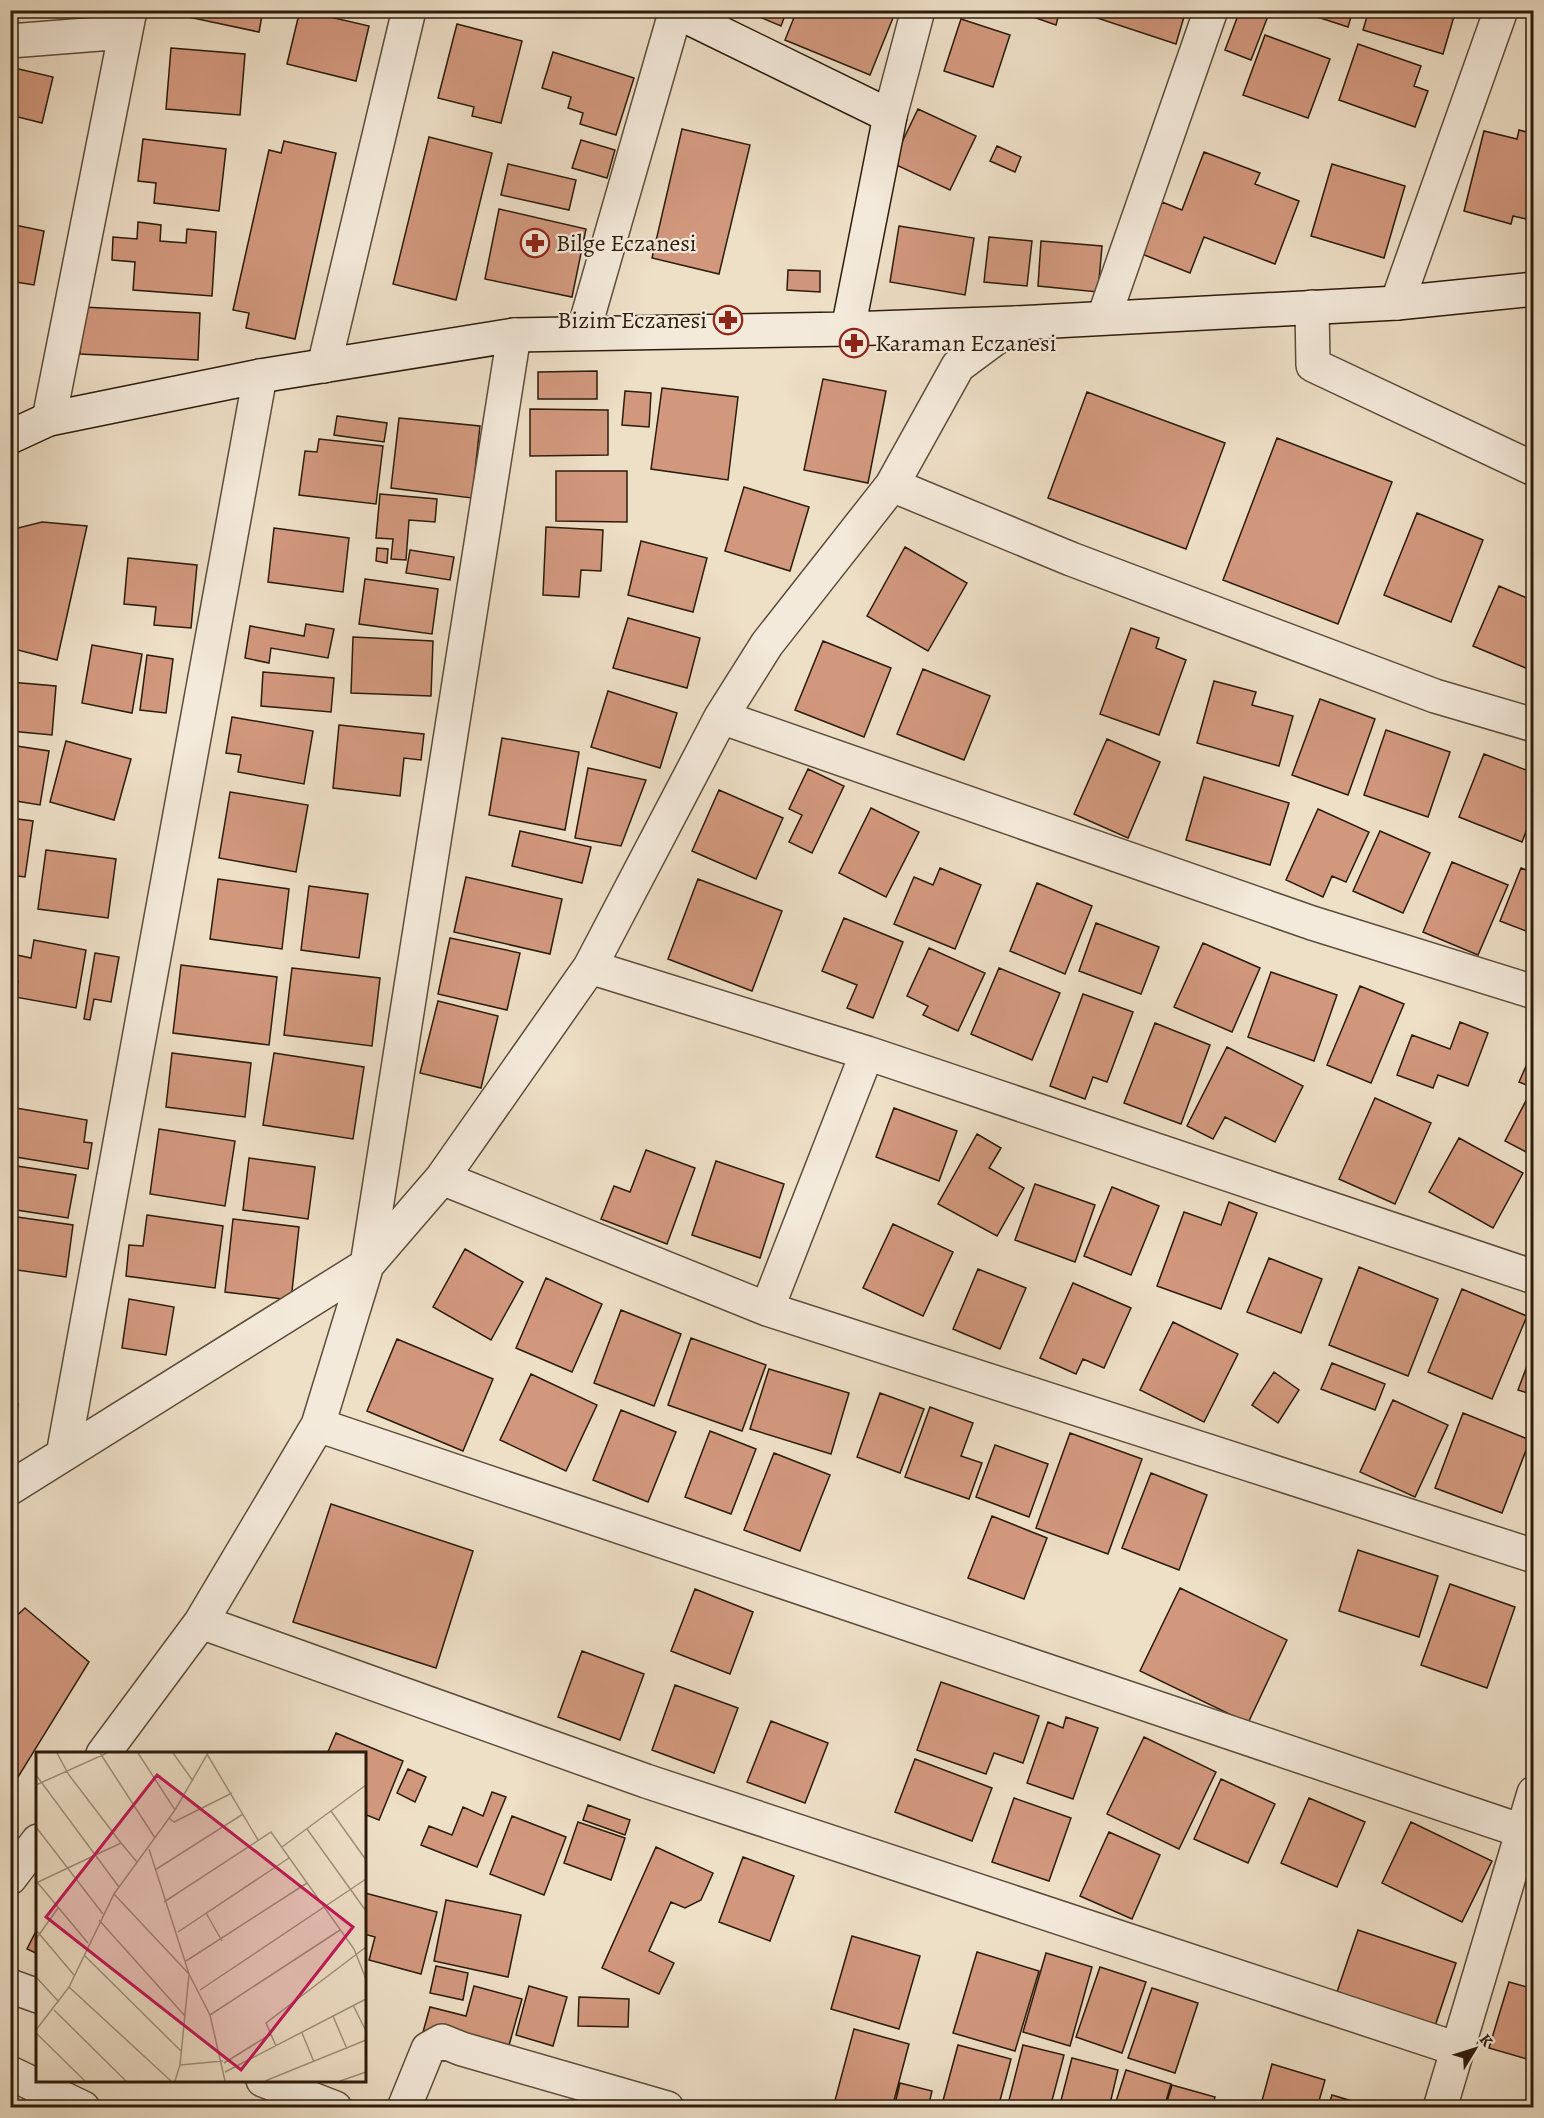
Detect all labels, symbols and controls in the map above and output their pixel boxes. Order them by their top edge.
pharmacy icon: Bilge Eczanesi [519,227,551,259]
place label: Bilge Eczanesi [556,227,697,259]
place label: Bizim Eczanesi [557,304,707,336]
pharmacy icon: Bizim Eczanesi [712,304,744,336]
pharmacy icon: Karaman Eczanesi [838,327,870,359]
place label: Karaman Eczanesi [875,327,1057,359]
inset map [36,1752,366,2082]
north arrow [1445,2019,1505,2079]
text: K [1474,2029,1498,2052]

